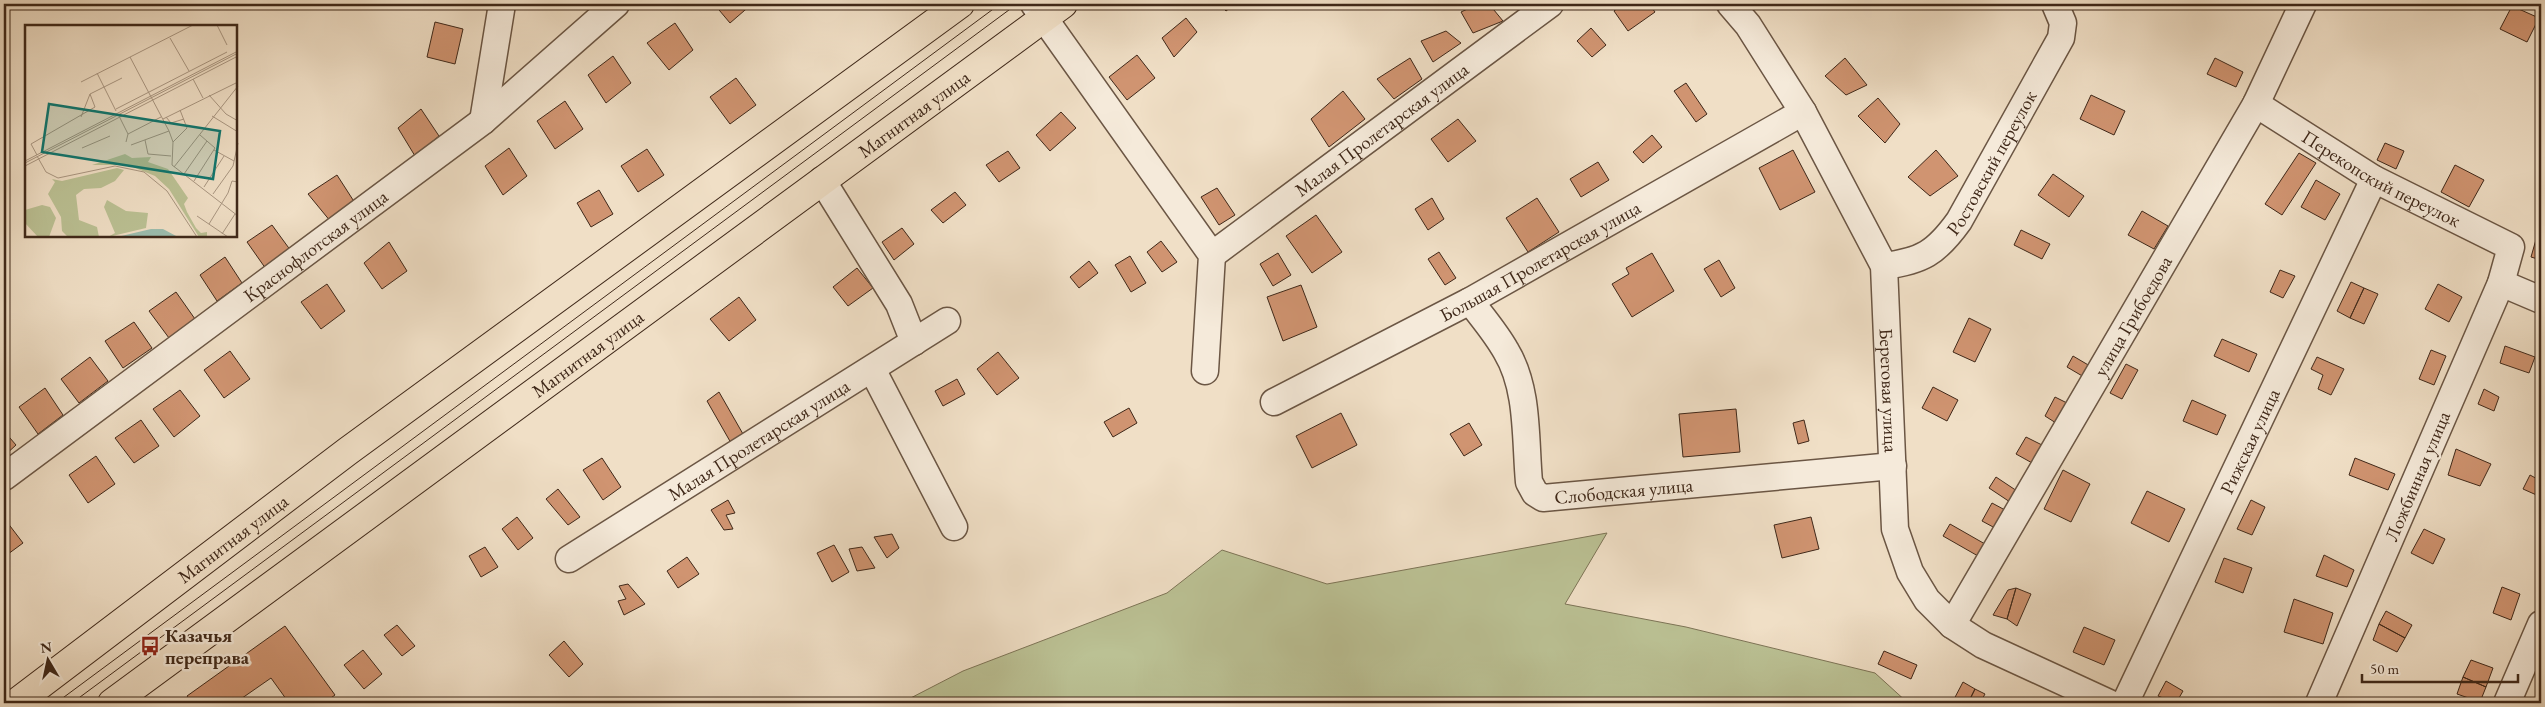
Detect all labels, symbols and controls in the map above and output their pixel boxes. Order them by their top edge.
inset map [25,25,238,238]
street label: Малая Пролетарская улица [1290,57,1474,202]
street label: Магнитная улица [853,64,975,164]
street label: Ростовский переулок [1941,86,2042,240]
street label: Перекопский переулок [2297,124,2465,233]
street label: Краснофлотская улица [238,184,393,308]
street label: Большая Пролетарская улица [1435,195,1645,328]
street label: улица Грибоедова [2088,251,2178,381]
street label: Магнитная улица [527,304,649,403]
street label: Береговая улица [1874,328,1904,453]
street label: Малая Пролетарская улица [663,373,855,507]
street label: Рижская улица [2214,384,2286,498]
street label: Ложбинная улица [2379,407,2456,545]
street label: Слободская улица [1553,472,1695,510]
street label: Магнитная улица [172,489,294,589]
place label: Казачья переправа [165,623,250,670]
north arrow [22,634,72,684]
bus stop icon: Казачья переправа [139,635,161,657]
text: N [39,637,54,657]
scale bar [2362,652,2519,684]
text: 50 m [2370,659,2399,678]

